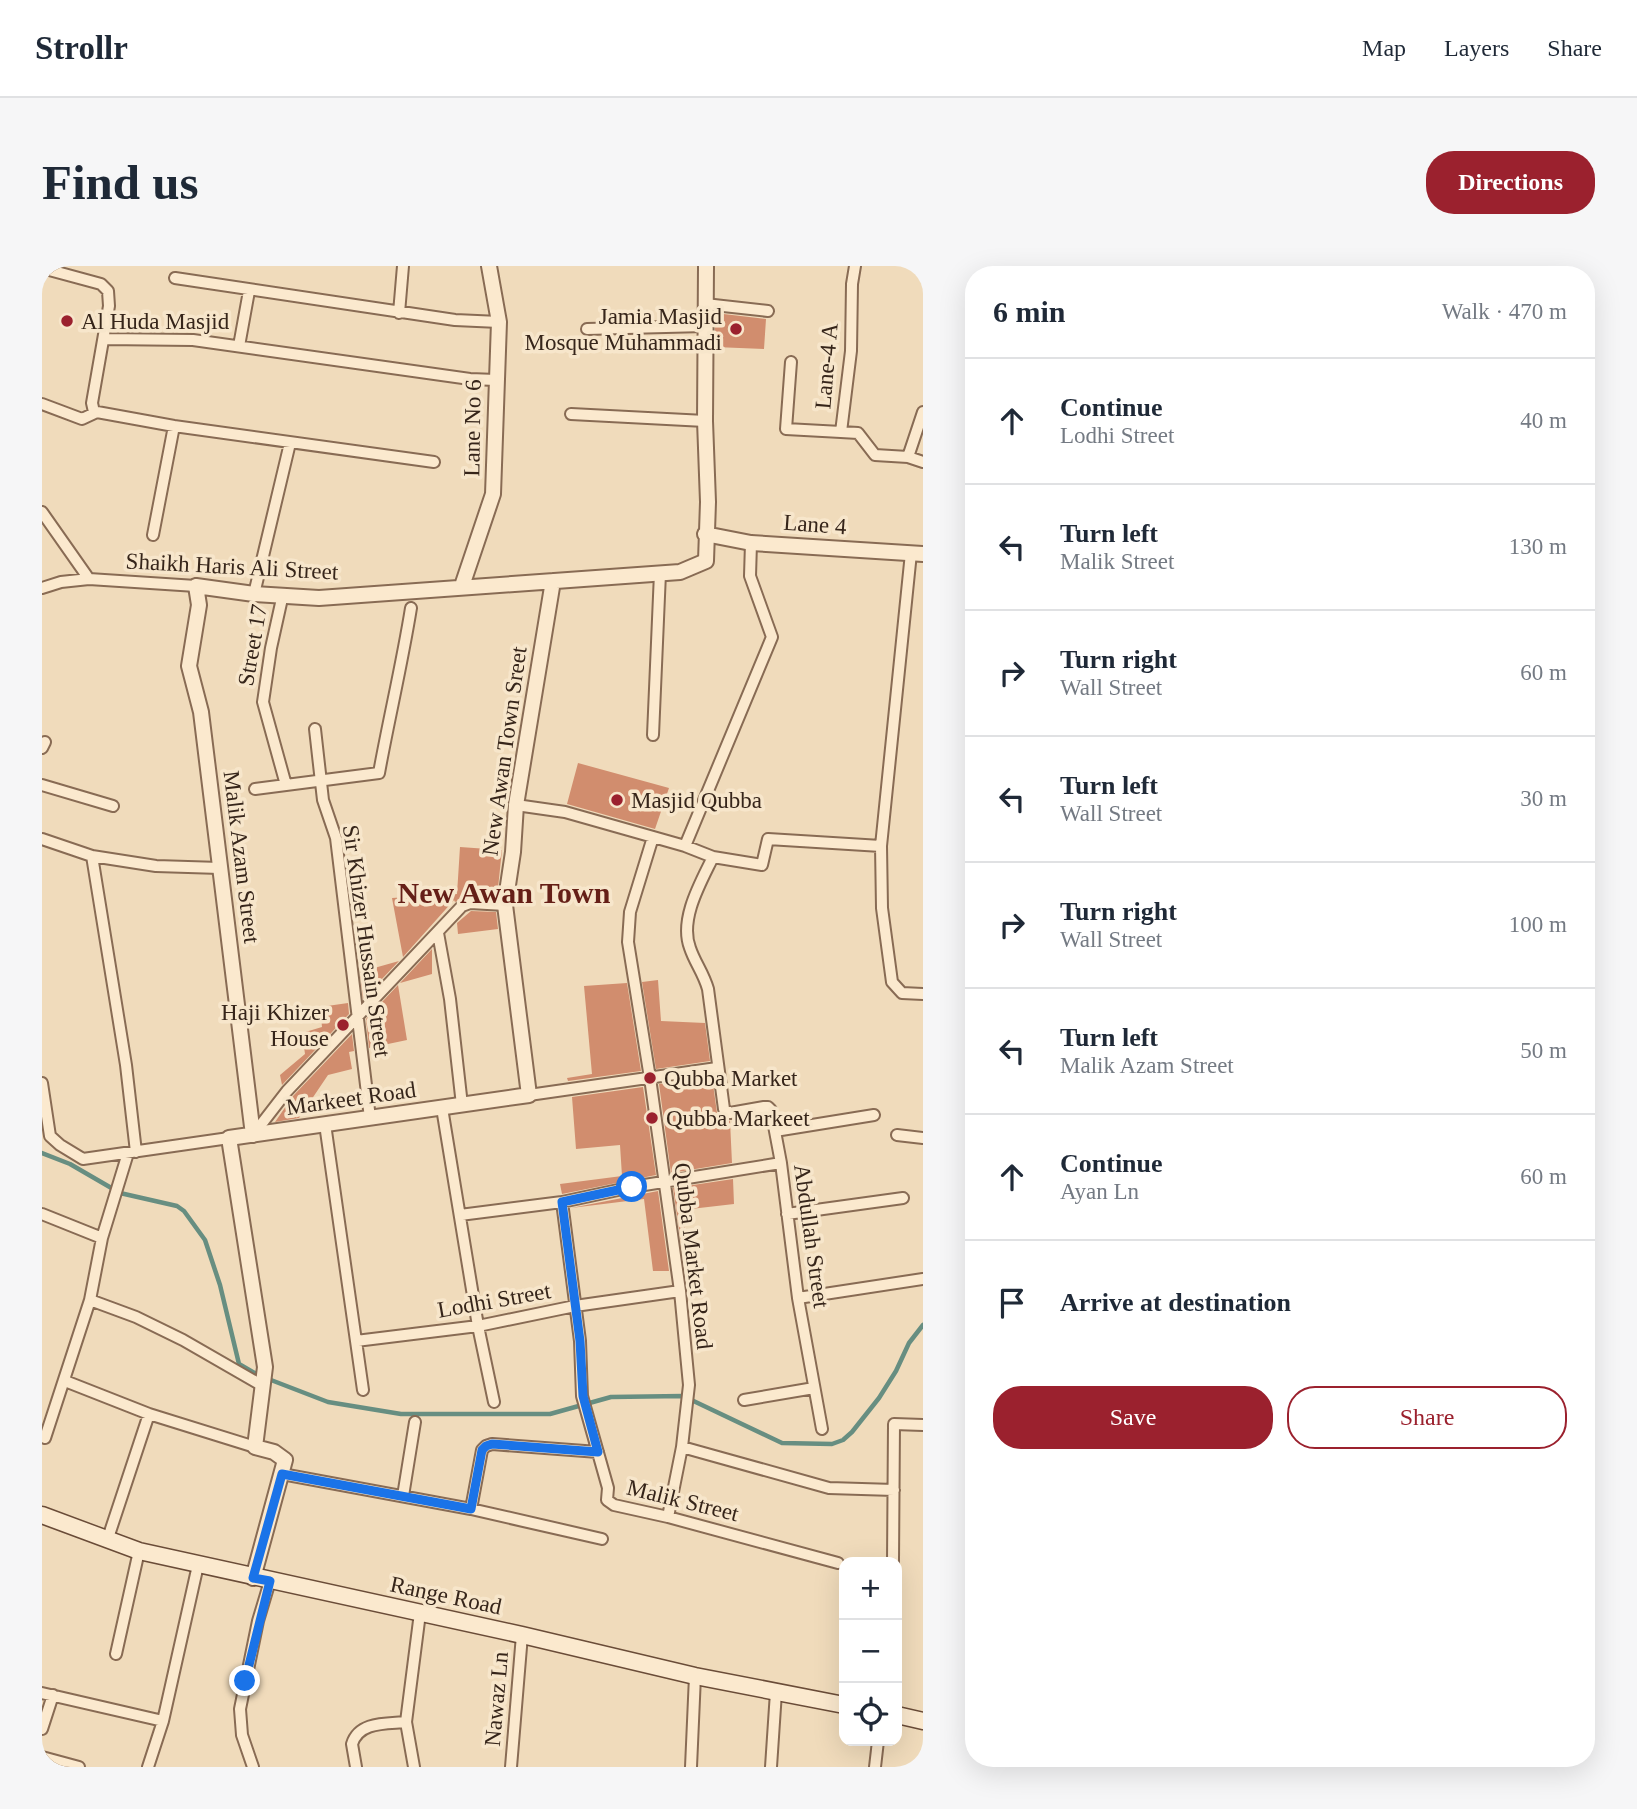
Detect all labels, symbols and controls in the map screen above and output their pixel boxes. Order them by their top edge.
text: Strollr [35,30,128,66]
text: Map [1362,35,1406,61]
text: Layers [1444,35,1509,61]
text: Share [1547,35,1602,61]
button: Directions [1426,151,1595,214]
text: Find us [42,155,199,210]
text: 6 min [993,295,1066,328]
text: Walk · 470 m [1442,299,1567,324]
place label: Jamia Masjid Mosque Muhammadi [525,304,722,355]
place label: Al Huda Masjid [81,309,230,334]
marker: Al Huda Masjid [59,313,75,329]
marker: Jamia Masjid Mosque Muhammadi [728,321,744,337]
street label: Lane-4 A [810,322,843,410]
street label: Lane No 6 [459,379,486,477]
text: Continue [1060,393,1163,422]
icon: ahead [993,402,1031,440]
text: 40 m [1520,408,1567,433]
text: Lodhi Street [1060,423,1174,448]
street label: Lane 4 [783,510,848,539]
text: Turn left [1060,519,1158,548]
icon: left [993,528,1031,566]
text: 130 m [1509,534,1567,559]
street label: Shaikh Haris Ali Street [125,548,339,585]
text: Malik Street [1060,549,1174,574]
street label: Street 17 [233,602,272,688]
street label: New Awan Town Sreet [477,644,532,857]
text: Turn right [1060,645,1177,674]
icon: right [993,654,1031,692]
text: 60 m [1520,660,1567,685]
text: Wall Street [1060,675,1162,700]
street label: Malik Azam Street [219,769,265,945]
text: Turn left [1060,771,1158,800]
icon: left [993,780,1031,818]
text: 30 m [1520,786,1567,811]
place label: Masjid Qubba [631,788,762,813]
marker: Masjid Qubba [609,792,625,808]
text: Wall Street [1060,801,1162,826]
street label: Sir Khizer Hussain Street [338,823,395,1059]
district label: New Awan Town [398,876,611,909]
text: Turn right [1060,897,1177,926]
icon: right [993,906,1031,944]
text: 100 m [1509,912,1567,937]
text: Wall Street [1060,927,1162,952]
place label: Haji Khizer House [221,1000,329,1051]
marker: Haji Khizer House [335,1017,351,1033]
text: Turn left [1060,1023,1158,1052]
icon: left [993,1032,1031,1070]
text: 50 m [1520,1038,1567,1063]
text: Malik Azam Street [1060,1053,1234,1078]
place label: Qubba Market [664,1066,798,1091]
marker: Qubba Market [642,1070,658,1086]
street label: Markeet Road [284,1077,418,1120]
place label: Qubba Markeet [666,1106,810,1131]
marker: Qubba Markeet [644,1110,660,1126]
text: Continue [1060,1149,1163,1178]
icon: ahead [993,1158,1031,1196]
street label: Qubba Market Road [670,1161,717,1351]
street label: Abdullah Street [789,1163,834,1310]
text: 60 m [1520,1164,1567,1189]
route start [616,1171,647,1202]
text: Ayan Ln [1060,1179,1139,1204]
street label: Lodhi Street [436,1278,553,1323]
icon: arrive [993,1284,1031,1322]
text: Arrive at destination [1060,1288,1291,1317]
button: Save [993,1386,1273,1449]
button: Share [1287,1386,1567,1449]
street label: Malik Street [624,1475,742,1527]
map controls [839,1557,902,1746]
button: + [839,1557,902,1620]
street label: Range Road [388,1572,504,1620]
button: − [839,1620,902,1683]
street label: Nawaz Ln [480,1650,513,1748]
route end [229,1665,260,1696]
button: locate [839,1683,902,1746]

